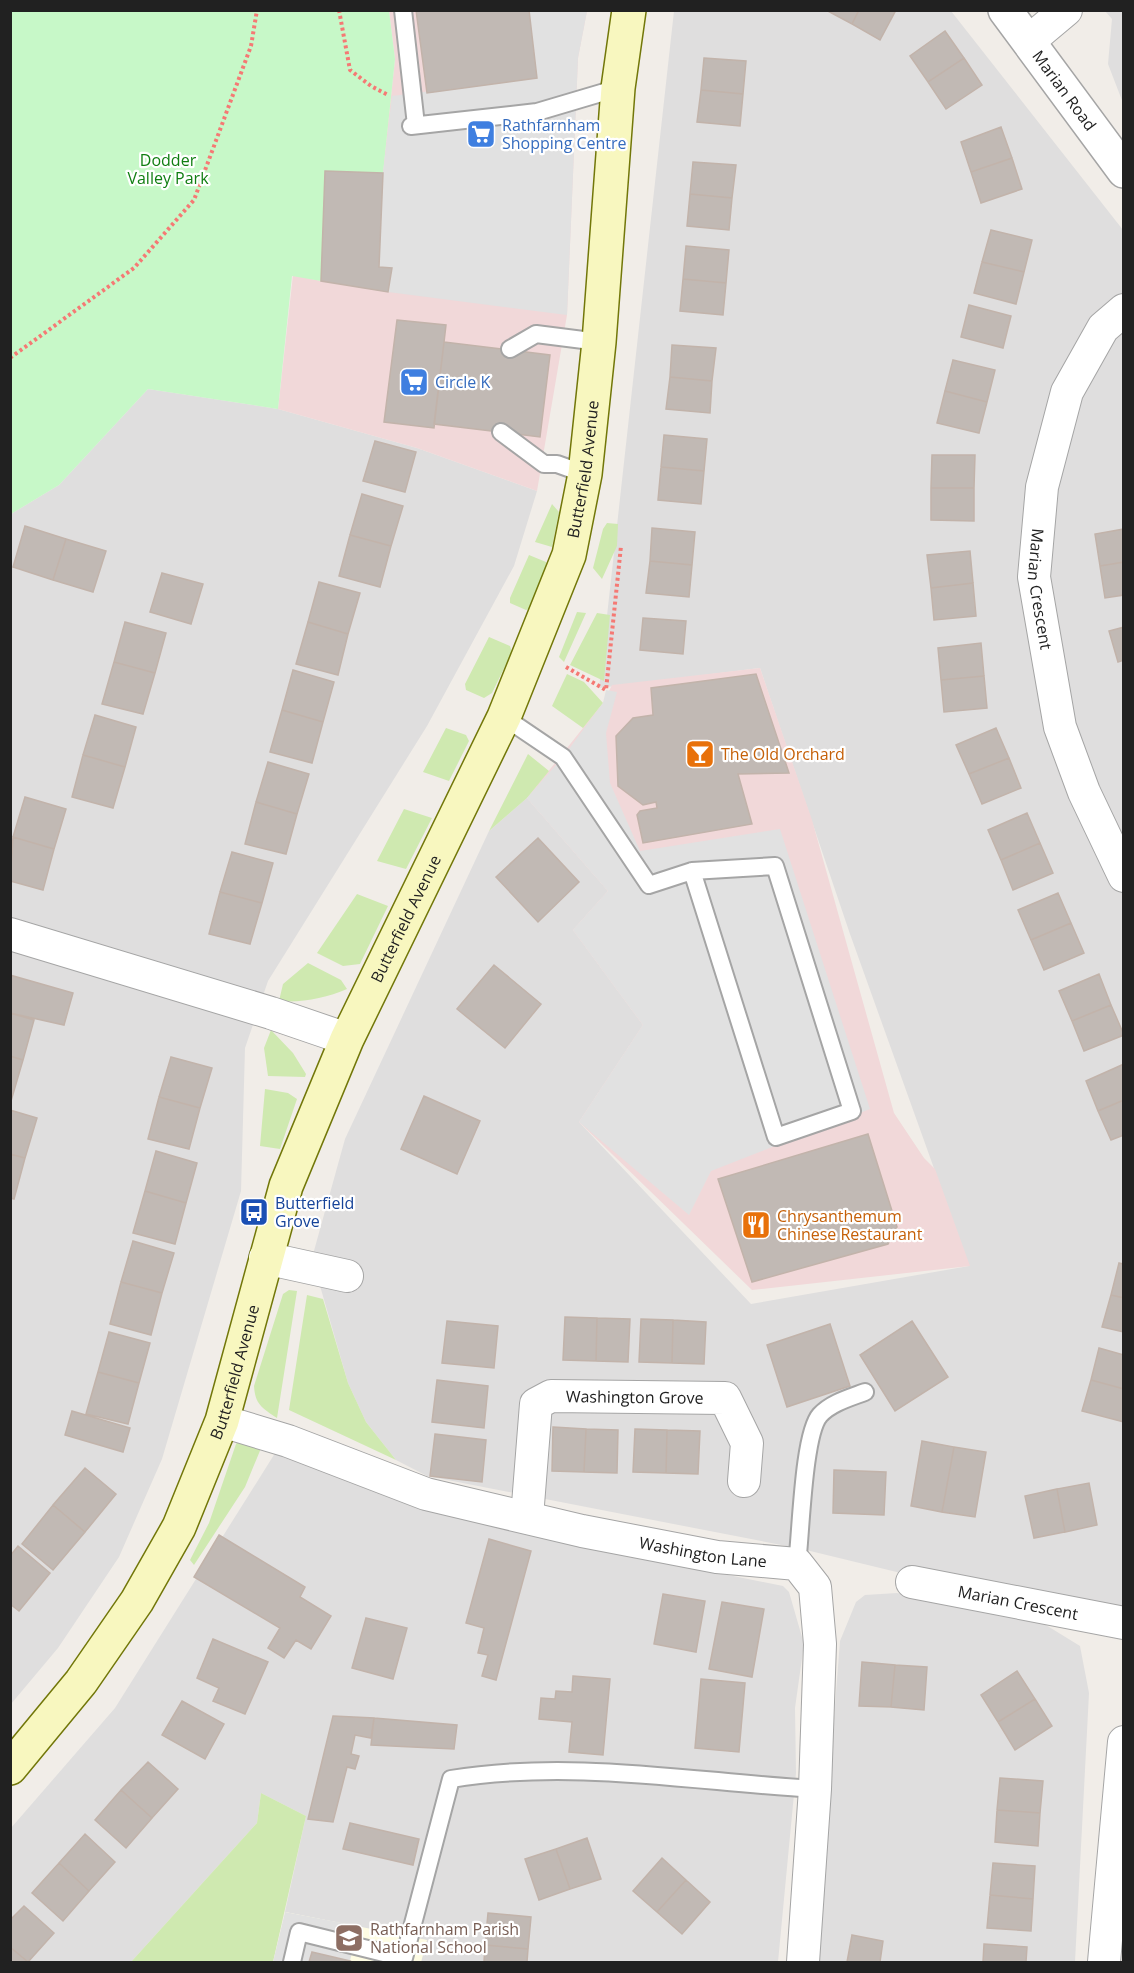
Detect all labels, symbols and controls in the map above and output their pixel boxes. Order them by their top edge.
street label: Marian Road [1027,46,1101,135]
place label: Rathfarnham Shopping Centre [502,114,627,154]
supermarket icon: Rathfarnham Shopping Centre [465,118,497,150]
park label: Dodder Valley Park [127,149,209,189]
supermarket icon: Circle K [398,366,430,398]
place label: Circle K [435,371,491,393]
street label: Butterfield Avenue [562,399,604,540]
street label: Marian Crescent [1023,527,1057,651]
bar icon: The Old Orchard [684,738,716,770]
place label: The Old Orchard [721,743,845,765]
street label: Butterfield Avenue [365,851,446,986]
place label: Butterfield Grove [275,1192,354,1232]
bus stop icon: Butterfield Grove [238,1196,270,1228]
place label: Chrysanthemum Chinese Restaurant [777,1205,923,1245]
restaurant icon: Chrysanthemum Chinese Restaurant [740,1209,772,1241]
street label: Butterfield Avenue [205,1302,264,1443]
street label: Washington Grove [566,1385,704,1409]
street label: Washington Lane [637,1531,768,1572]
street label: Marian Crescent [956,1580,1080,1625]
place label: Rathfarnham Parish National School [370,1918,519,1958]
school or university icon: Rathfarnham Parish National School [333,1922,365,1954]

